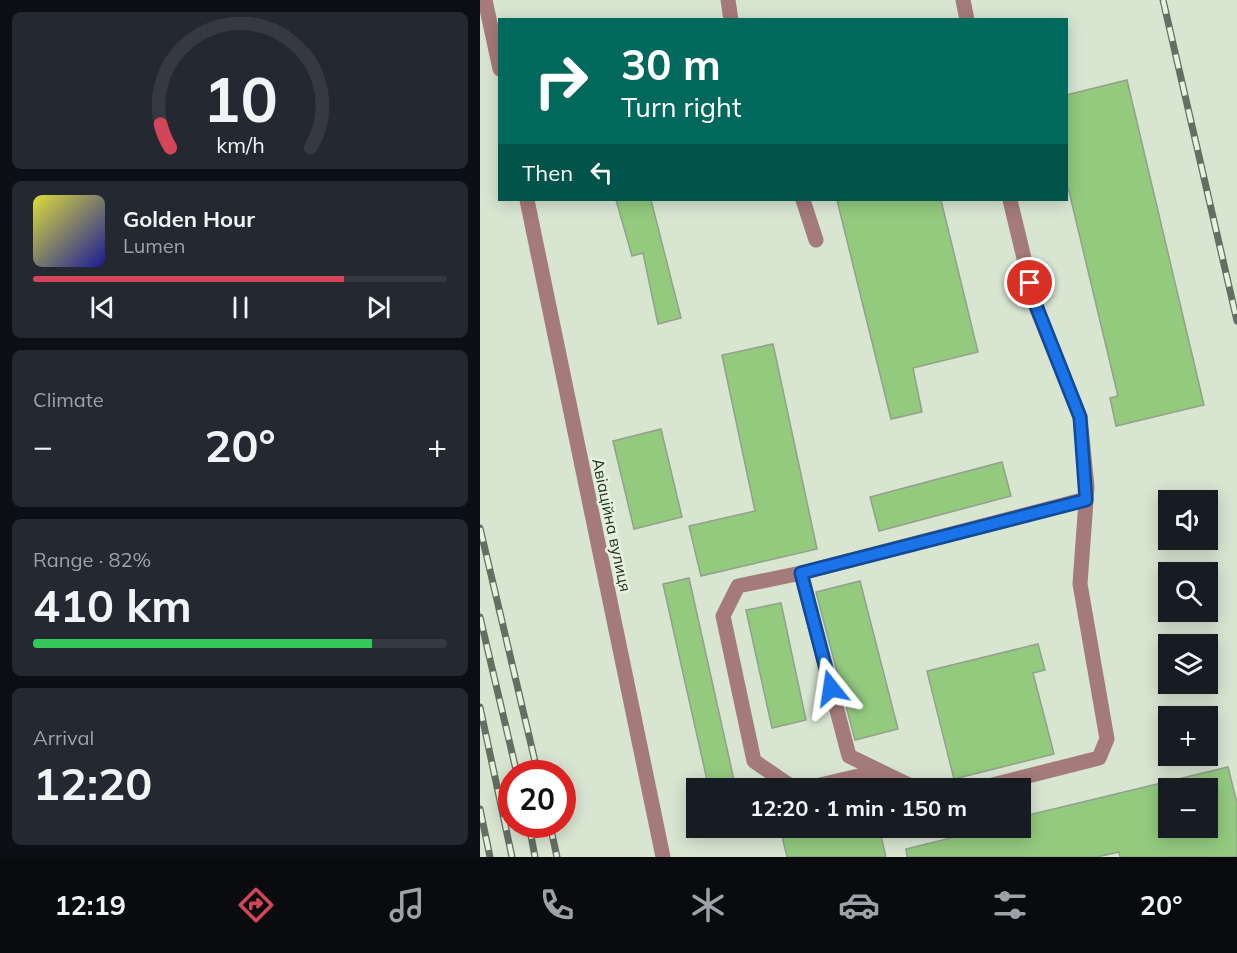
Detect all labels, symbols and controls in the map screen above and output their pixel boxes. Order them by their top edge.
text: 30 m [621,38,721,91]
icon: right [522,42,600,120]
text: 10 [203,59,277,138]
text: Turn right [621,90,741,124]
text: km/h [216,131,264,158]
icon: left [585,156,618,189]
text: Then [522,159,573,187]
text: Golden Hour [123,205,255,233]
text: Lumen [123,233,185,258]
pin [1004,257,1055,308]
icon: arrive [1013,266,1046,299]
icon: previous [86,291,119,324]
icon: pause [224,291,257,324]
icon: next [362,291,395,324]
text: Climate [33,387,104,412]
text: 20° [204,417,276,473]
text: − [33,425,53,466]
text: + [427,425,447,466]
street label: Авіаційна вулиця [588,457,636,593]
map controls [1158,490,1218,838]
button: sound [1158,490,1218,550]
text: Range · 82% [33,547,151,572]
button: search [1158,562,1218,622]
text: 410 km [33,577,192,633]
button: layers [1158,634,1218,694]
position arrow [799,656,863,720]
button: + [1158,706,1218,766]
text: Arrival [33,725,94,750]
text: 12:20 [33,755,152,811]
speed limit sign: 20 [498,760,576,838]
button: − [1158,778,1218,838]
text: 12:20 · 1 min · 150 m [750,794,967,822]
icon: directions [235,884,277,926]
icon: music [386,884,428,926]
icon: phone [536,884,578,926]
icon: climate [687,884,729,926]
icon: car [838,884,880,926]
icon: filters [989,884,1031,926]
text: 12:19 [54,888,126,922]
text: 20° [1140,888,1182,922]

